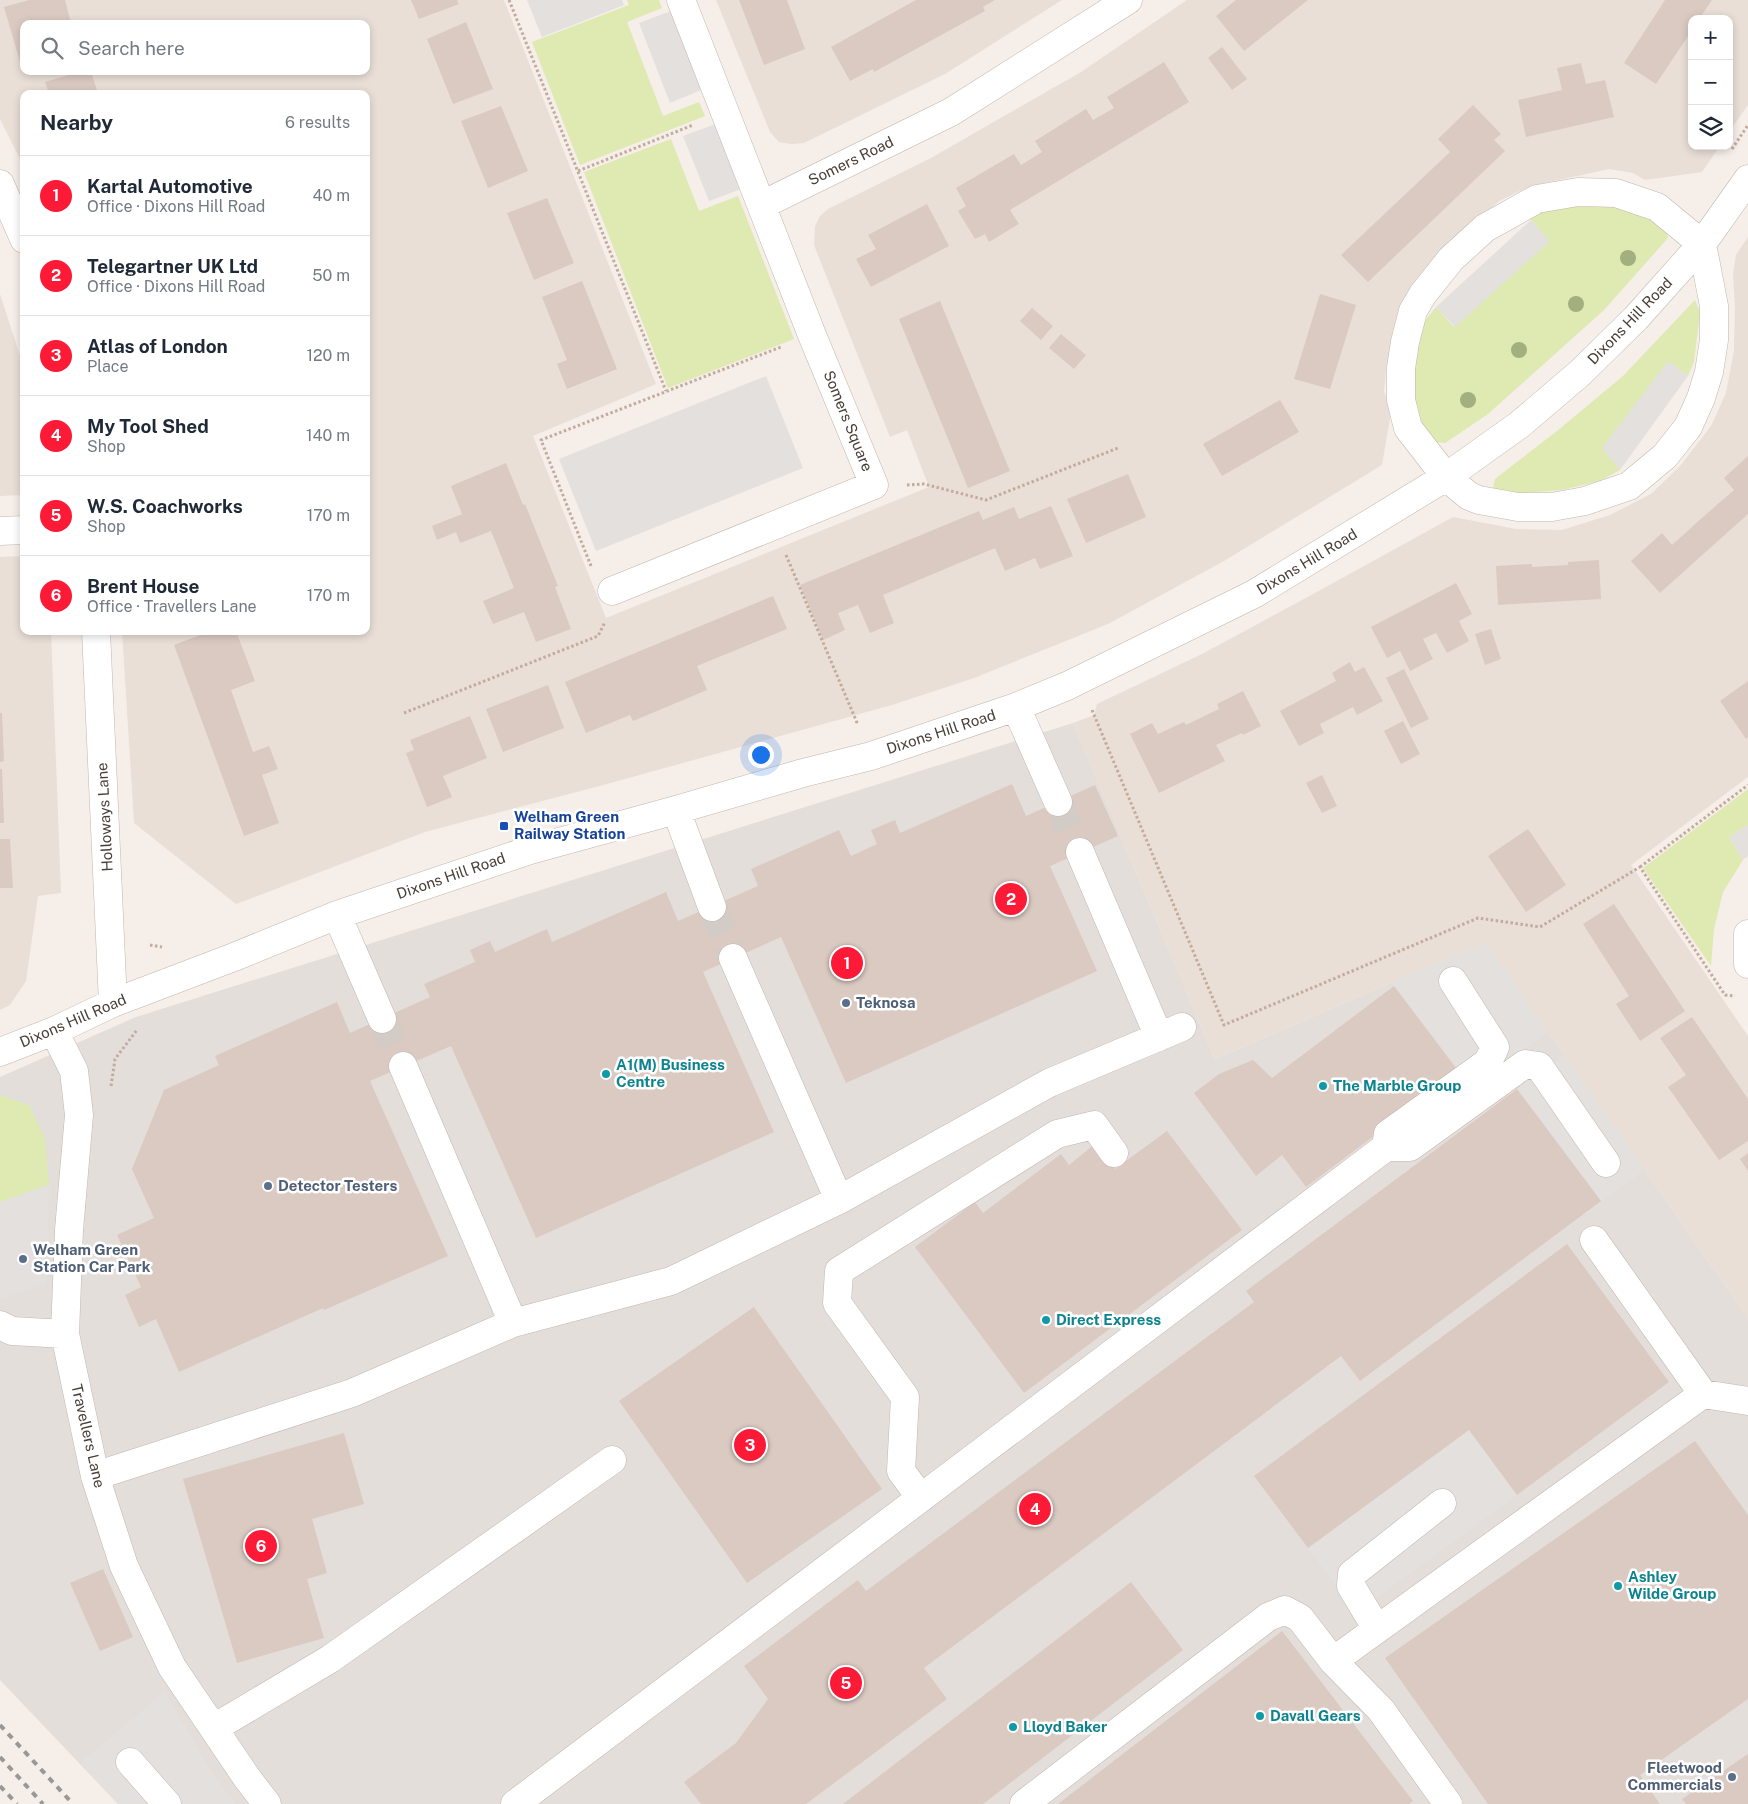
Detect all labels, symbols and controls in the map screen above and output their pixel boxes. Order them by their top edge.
map controls [1688,15,1733,150]
button: + [1688,15,1733,60]
search box [20,20,370,75]
icon: search [38,34,66,62]
text: Search here [78,37,185,59]
button: − [1688,60,1733,105]
button: layers [1688,105,1733,150]
text: Nearby [40,110,113,135]
text: 6 results [285,113,350,132]
street label: Somers Road [805,133,896,188]
text: Kartal Automotive [87,175,253,197]
text: 1 [53,186,59,205]
text: 40 m [312,186,350,205]
text: Office · Dixons Hill Road [87,197,265,216]
text: Telegartner UK Ltd [87,255,258,277]
text: 2 [51,266,61,285]
text: 50 m [312,266,350,285]
street label: Dixons Hill Road [1584,274,1675,368]
text: Office · Dixons Hill Road [87,277,265,296]
text: Atlas of London [87,335,228,357]
text: 3 [51,346,61,365]
text: 120 m [306,346,350,365]
text: Place [87,357,129,376]
street label: Somers Square [820,368,876,474]
text: My Tool Shed [87,415,209,437]
text: 4 [51,426,61,445]
text: 140 m [306,426,350,445]
text: Shop [87,437,126,456]
text: W.S. Coachworks [87,495,243,517]
text: 5 [51,506,61,525]
text: 170 m [307,506,350,525]
text: Shop [87,517,126,536]
street label: Dixons Hill Road [1254,525,1360,598]
text: Brent House [87,575,199,597]
text: 6 [51,586,61,605]
text: 170 m [307,586,350,605]
text: Office · Travellers Lane [87,597,257,616]
street label: Dixons Hill Road [884,706,998,757]
your location [748,742,774,768]
street label: Holloways Lane [93,762,116,872]
place label: Welham Green Railway Station [514,808,625,842]
marker: Welham Green Railway Station [498,820,510,832]
street label: Dixons Hill Road [394,849,507,902]
pin: 2 [995,880,1027,918]
pin: 1 [831,944,863,982]
street label: Dixons Hill Road [17,990,129,1051]
place label: Teknosa [856,994,915,1011]
marker: Teknosa [840,997,852,1009]
place label: A1(M) Business Centre [616,1056,725,1090]
marker: A1(M) Business Centre [600,1068,612,1080]
place label: The Marble Group [1333,1077,1461,1094]
marker: The Marble Group [1317,1080,1329,1092]
place label: Detector Testers [278,1177,397,1194]
marker: Detector Testers [262,1180,274,1192]
place label: Welham Green Station Car Park [33,1241,151,1275]
marker: Welham Green Station Car Park [17,1253,29,1265]
place label: Direct Express [1056,1311,1161,1328]
marker: Direct Express [1040,1314,1052,1326]
street label: Travellers Lane [68,1382,109,1489]
pin: 3 [734,1426,766,1464]
pin: 4 [1019,1490,1051,1528]
pin: 6 [245,1527,277,1565]
place label: Ashley Wilde Group [1628,1568,1716,1602]
marker: Ashley Wilde Group [1612,1580,1624,1592]
pin: 5 [830,1664,862,1702]
place label: Davall Gears [1270,1707,1361,1724]
marker: Davall Gears [1254,1710,1266,1722]
place label: Lloyd Baker [1023,1718,1107,1735]
marker: Lloyd Baker [1007,1721,1019,1733]
place label: Fleetwood Commercials [1628,1759,1722,1793]
marker: Fleetwood Commercials [1726,1771,1738,1783]

